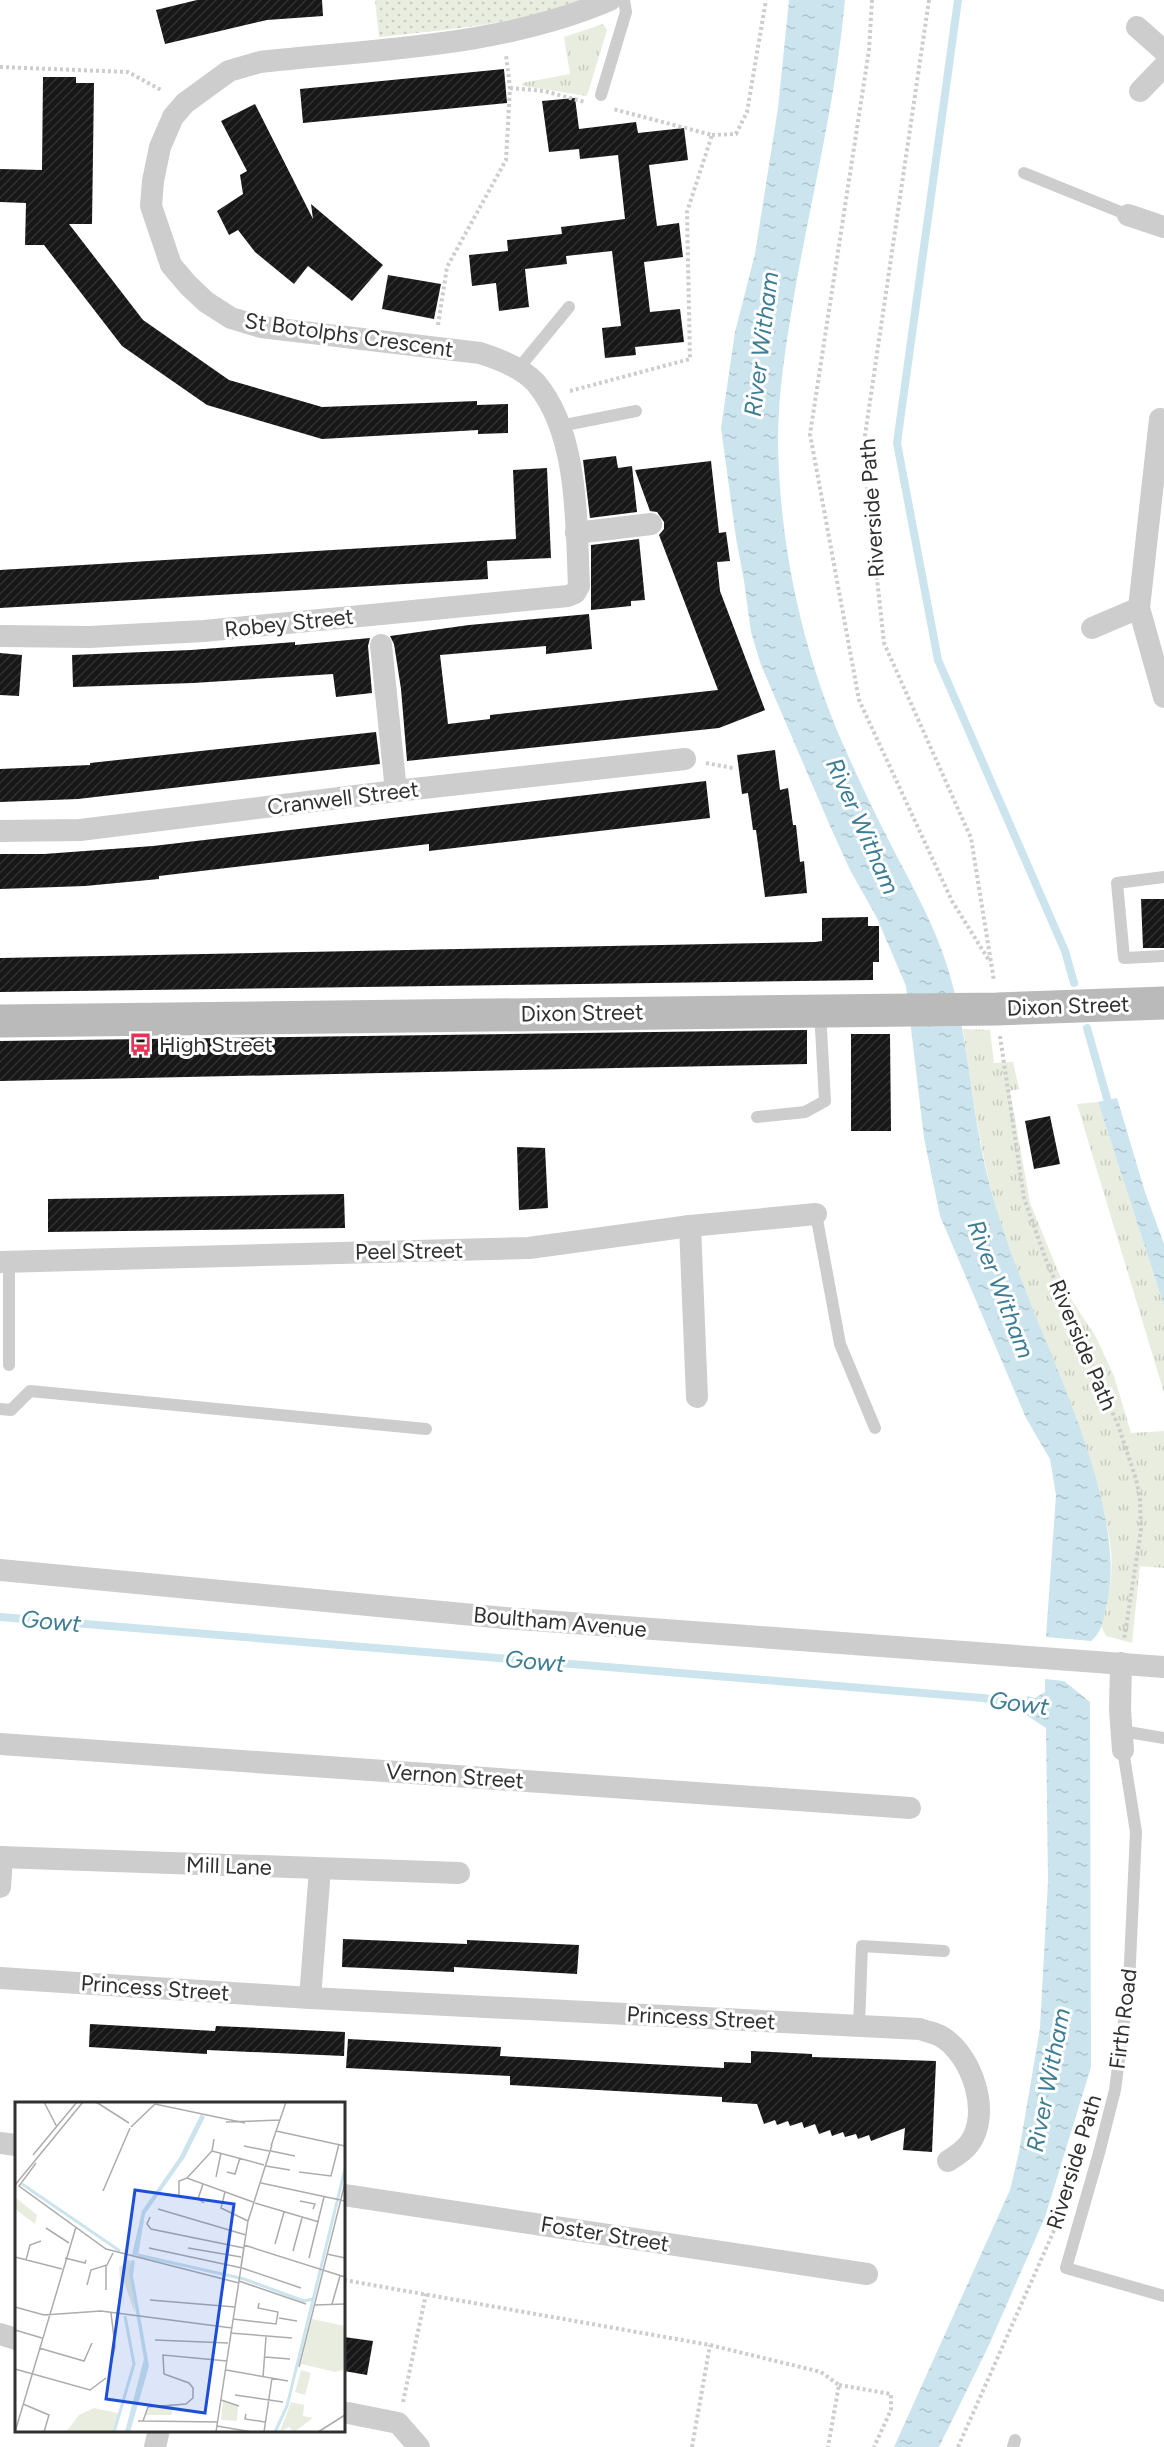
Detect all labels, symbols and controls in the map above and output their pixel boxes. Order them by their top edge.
water label: River Witham [738,270,784,418]
street label: St Botolphs Crescent [243,307,455,363]
street label: Riverside Path [854,437,890,579]
street label: Robey Street [223,603,355,643]
water label: River Witham [820,753,906,899]
street label: Cranwell Street [266,775,420,821]
street label: Dixon Street [1006,990,1130,1022]
street label: Dixon Street [520,998,644,1028]
bus stop icon: High Street [128,1031,154,1057]
place label: High Street [159,1031,273,1058]
water label: River Witham [961,1216,1041,1362]
street label: Peel Street [355,1237,463,1265]
street label: Riverside Path [1043,1275,1123,1415]
street label: Boultham Avenue [472,1601,648,1643]
water label: Gowt [20,1604,83,1638]
water label: Gowt [504,1644,567,1678]
water label: Gowt [987,1685,1051,1721]
street label: Vernon Street [385,1758,525,1794]
street label: Mill Lane [186,1851,272,1881]
street label: Firth Road [1103,1967,1143,2071]
street label: Princess Street [80,1969,230,2007]
street label: Princess Street [626,2001,776,2035]
water label: River Witham [1020,2006,1076,2154]
street label: Riverside Path [1041,2091,1107,2233]
inset map [15,2102,345,2432]
street label: Foster Street [539,2211,671,2257]

